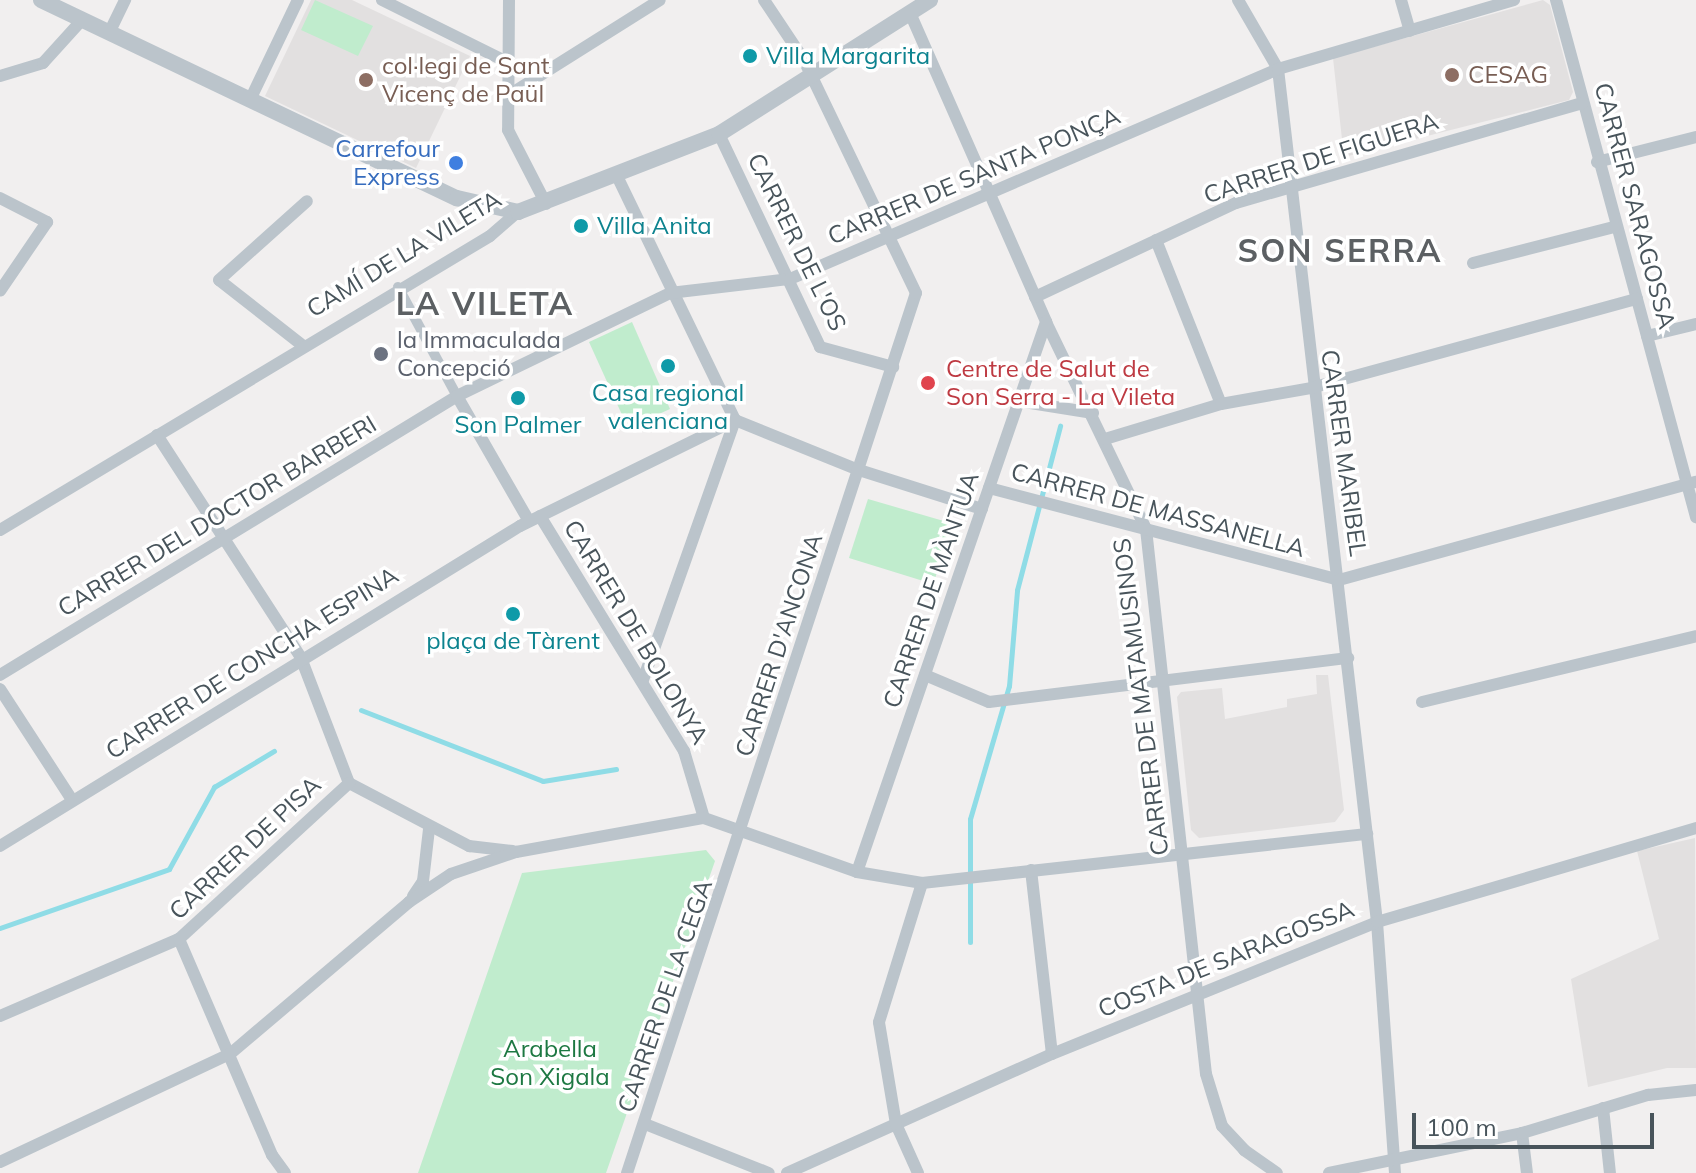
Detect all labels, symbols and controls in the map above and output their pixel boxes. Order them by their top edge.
place label: Villa Margarita [766,42,930,70]
marker: Villa Margarita [741,47,759,65]
place label: col·legi de Sant Vicenç de Paül [382,52,549,108]
place label: CESAG [1468,61,1548,89]
marker: CESAG [1443,66,1461,84]
marker: col·legi de Sant Vicenç de Paül [357,71,375,89]
street label: CARRER SARAGOSSA [1588,80,1682,332]
street label: CARRER DE SANTA PONÇA [824,101,1124,251]
street label: CARRER DE FIGUERA [1200,106,1442,210]
place label: Carrefour Express [335,135,440,191]
street label: CARRER DE L'OS [742,149,852,335]
marker: Carrefour Express [447,154,465,172]
street label: CAMÍ DE LA VILETA [302,185,506,323]
place label: Villa Anita [597,212,712,240]
marker: Villa Anita [572,217,590,235]
district label: SON SERRA [1238,231,1442,269]
district label: LA VILETA [396,284,574,322]
place label: la Immaculada Concepció [397,326,561,382]
marker: la Immaculada Concepció [372,345,390,363]
street label: CARRER MARIBEL [1315,348,1373,558]
place label: Centre de Salut de Son Serra - La Vileta [946,355,1175,411]
marker: Casa regional valenciana [659,357,677,375]
marker: Centre de Salut de Son Serra - La Vileta [917,372,939,394]
place label: Casa regional valenciana [592,379,744,435]
marker: Son Palmer [509,389,527,407]
street label: CARRER DEL DOCTOR BARBERI [53,409,381,623]
place label: Son Palmer [455,411,581,439]
street label: CARRER DE MASSANELLA [1008,457,1308,563]
street label: CARRER DE MÀNTUA [877,468,985,712]
street label: CARRER DE BOLONYA [558,515,714,749]
street label: CARRER D'ANCONA [729,530,829,760]
street label: CARRER DE MATAMUSINOS [1107,537,1175,857]
street label: CARRER DE CONCHA ESPINA [100,561,404,765]
marker: plaça de Tàrent [504,605,522,623]
place label: plaça de Tàrent [426,627,600,655]
street label: CARRER DE PISA [163,770,327,926]
street label: CARRER DE LA CEGA [612,876,718,1116]
street label: COSTA DE SARAGOSSA [1094,894,1358,1024]
park label: Arabella Son Xigala [490,1035,610,1091]
scale bar [1416,1097,1658,1147]
text: 100 m [1426,1112,1497,1142]

